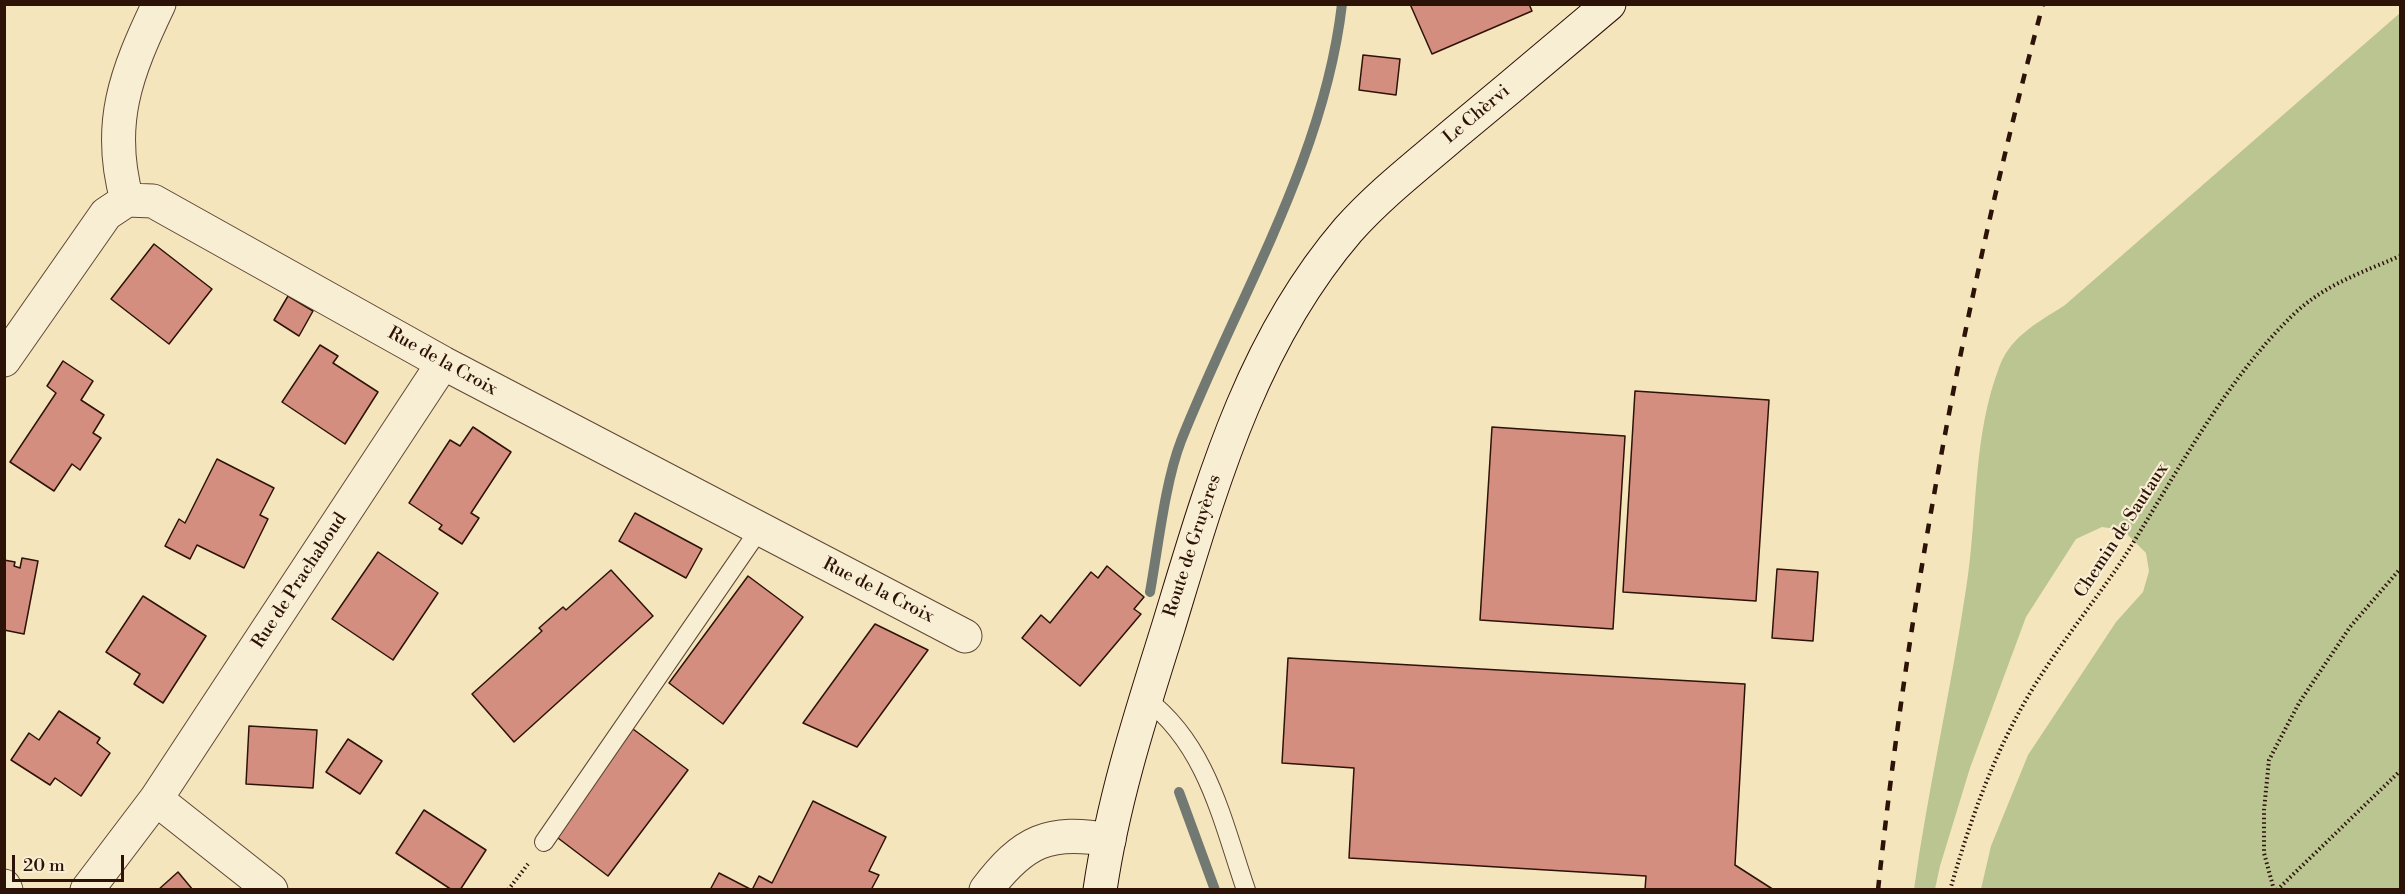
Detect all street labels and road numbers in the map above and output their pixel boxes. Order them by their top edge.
street label: Le Chèrvi [1439,81,1515,149]
street label: Rue de la Croix [384,323,500,401]
street label: Chemin de Sautaux [2070,460,2174,602]
street label: Route de Gruyères [1160,472,1226,620]
street label: Rue de Prachaboud [248,509,352,653]
street label: Rue de la Croix [819,554,937,628]

